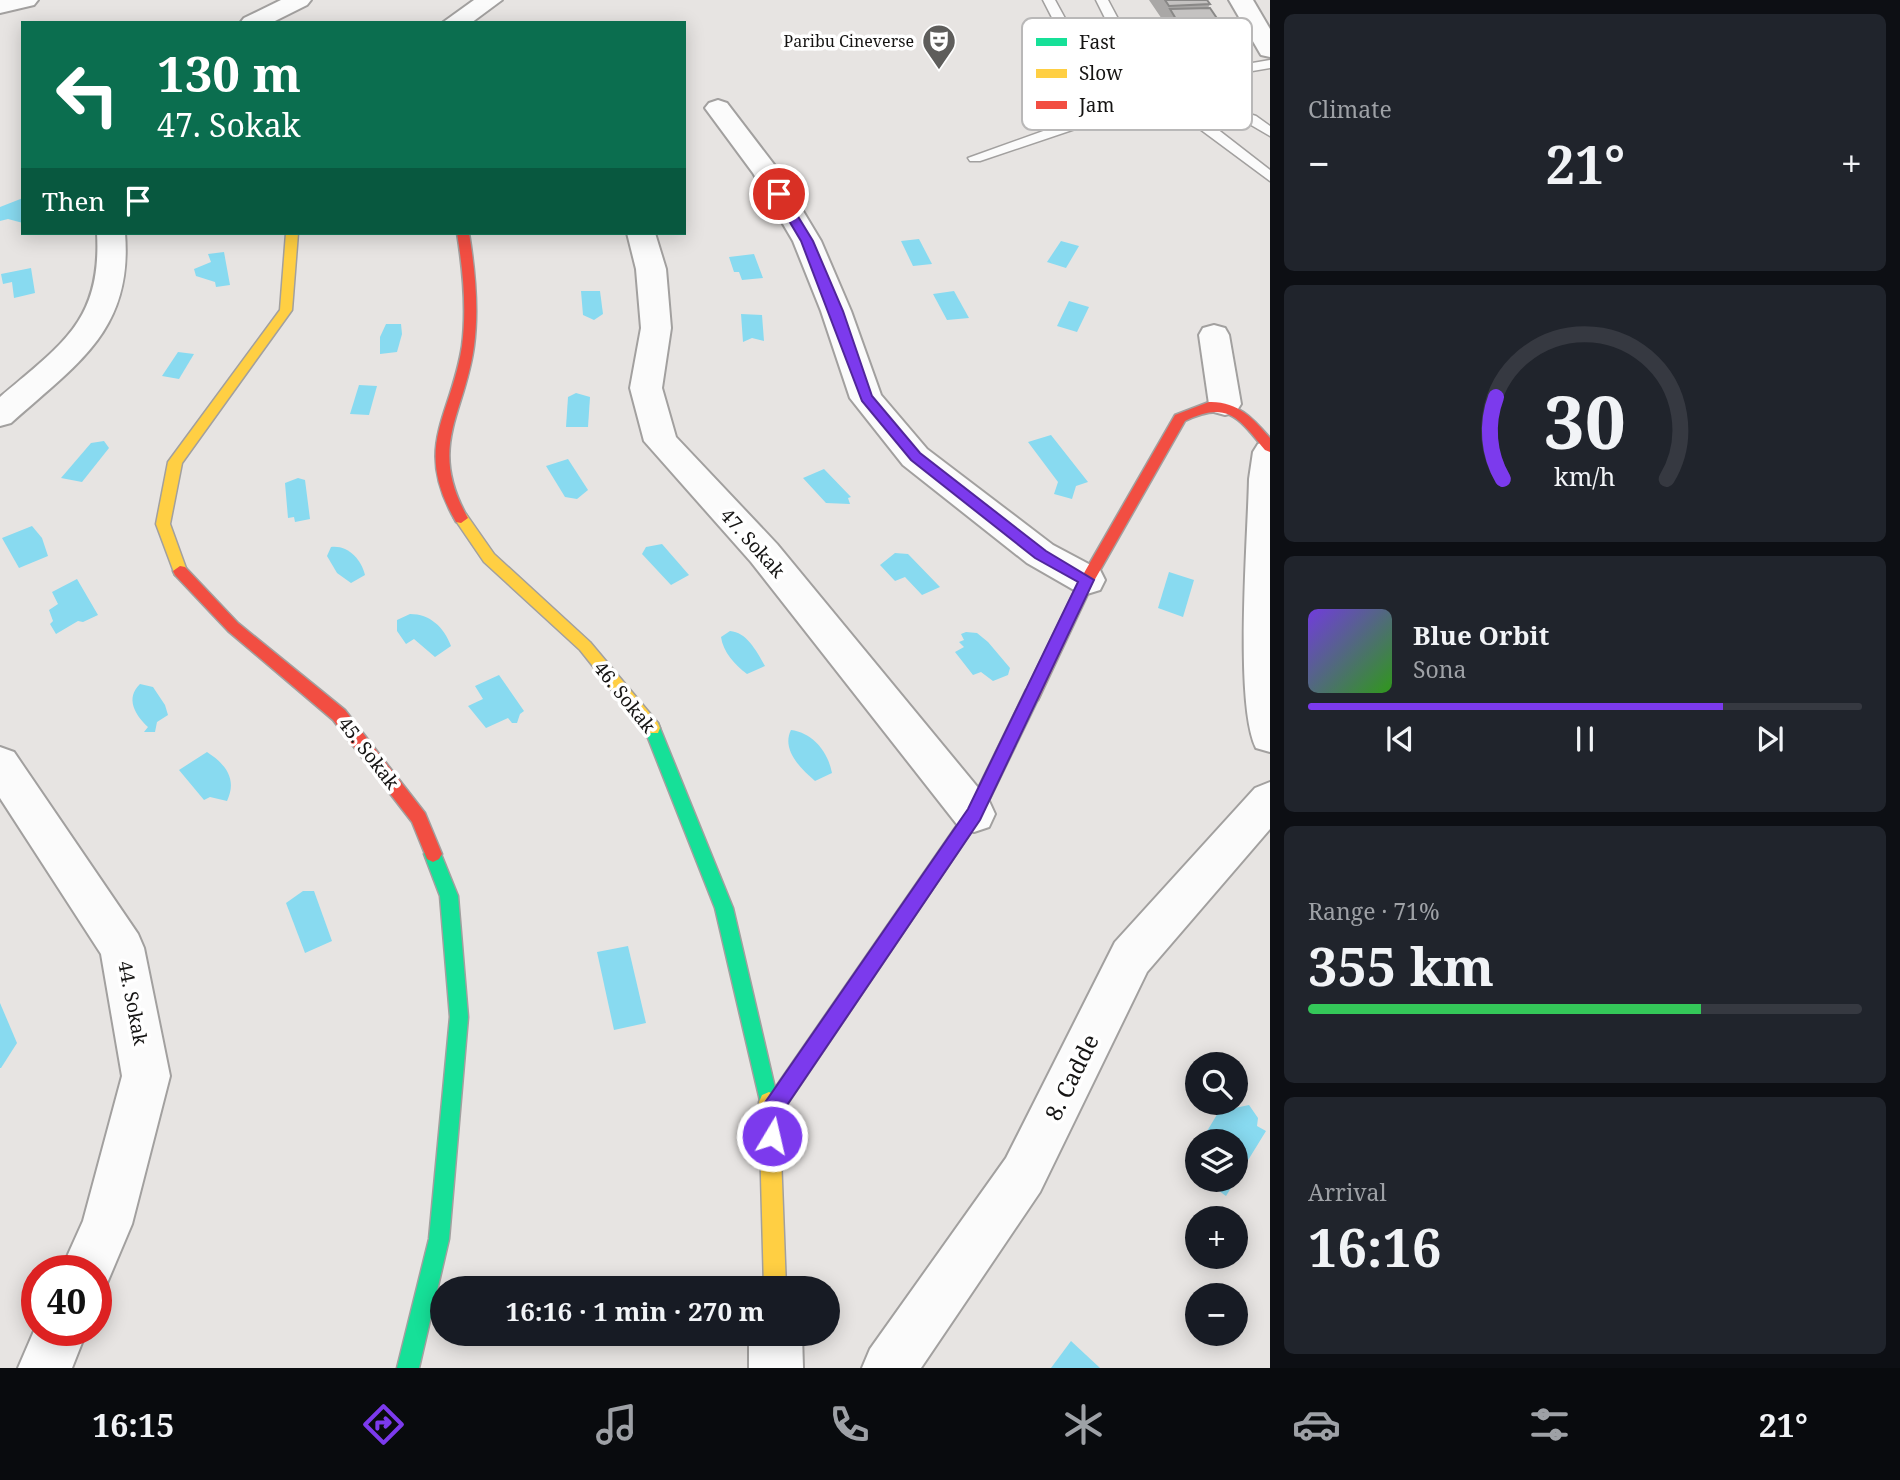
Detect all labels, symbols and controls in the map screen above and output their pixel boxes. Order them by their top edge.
legend [1022,18,1252,130]
theatre icon: Paribu Cineverse [920,22,958,71]
text: Fast [1079,29,1116,55]
place label: Paribu Cineverse [784,30,914,52]
text: 130 m [157,40,301,106]
icon: left [42,49,133,140]
text: Slow [1079,60,1123,86]
text: Jam [1078,92,1114,118]
text: Climate [1308,93,1392,125]
text: 47. Sokak [157,103,300,146]
text: 21° [1546,128,1625,199]
text: − [1308,137,1330,189]
text: + [1841,137,1862,189]
pin [749,164,809,224]
icon: arrive [760,175,798,213]
icon: arrive [119,182,157,220]
text: Then [42,183,105,219]
text: 30 [1544,372,1626,471]
text: km/h [1554,459,1616,493]
street label: 47. Sokak [715,503,792,584]
text: Blue Orbit [1413,617,1549,653]
text: Sona [1413,653,1467,685]
street label: 46. Sokak [588,656,662,739]
street label: 45. Sokak [333,711,406,795]
icon: previous [1381,720,1419,758]
icon: pause [1566,720,1604,758]
icon: next [1751,720,1789,758]
text: Range · 71% [1308,895,1440,927]
text: 355 km [1308,930,1494,1001]
street label: 44. Sokak [112,959,154,1048]
street label: 8. Cadde [1036,1029,1106,1125]
map controls [1185,1052,1248,1346]
button: search [1185,1052,1248,1115]
position arrow [735,1099,809,1173]
button: layers [1185,1129,1248,1192]
text: Arrival [1308,1176,1387,1208]
button: + [1185,1206,1248,1269]
text: 16:16 [1308,1211,1441,1282]
speed limit sign: 40 [21,1255,112,1346]
button: − [1185,1283,1248,1346]
text: 16:16 · 1 min · 270 m [505,1293,765,1329]
icon: directions [359,1400,408,1449]
icon: music [592,1400,641,1449]
icon: phone [825,1400,874,1449]
icon: climate [1059,1400,1108,1449]
icon: car [1292,1400,1341,1449]
icon: filters [1525,1400,1574,1449]
text: 16:15 [92,1403,174,1446]
text: 21° [1759,1403,1808,1446]

